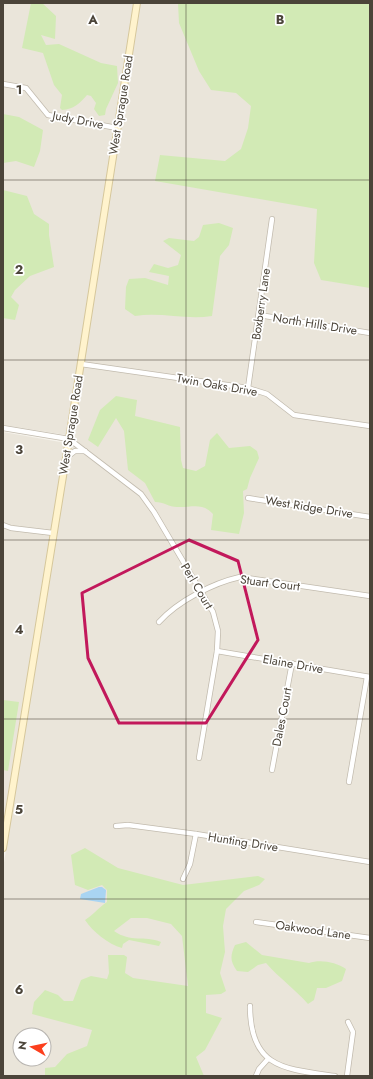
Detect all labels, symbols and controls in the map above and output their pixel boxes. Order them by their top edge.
text: A [87,10,98,29]
text: B [276,10,285,29]
street label: West Sprague Road [104,54,138,156]
text: 1 [16,80,22,99]
street label: Judy Drive [49,106,105,134]
text: 2 [15,260,23,279]
street label: Boxberry Lane [247,267,275,341]
street label: North Hills Drive [272,308,358,340]
street label: Twin Oaks Drive [175,369,259,401]
street label: West Sprague Road [54,374,88,476]
text: 3 [15,440,23,459]
street label: West Ridge Drive [264,491,354,523]
street label: Perl Court [176,560,218,613]
street label: Stuart Court [239,570,301,596]
text: 4 [14,620,24,639]
street label: Elaine Drive [261,650,325,678]
street label: Dales Court [267,686,297,748]
text: 5 [15,800,23,819]
street label: Hunting Drive [207,828,279,856]
street label: Oakwood Lane [274,916,352,944]
text: 6 [15,980,24,999]
north arrow [12,1027,52,1067]
text: N [14,1040,31,1051]

